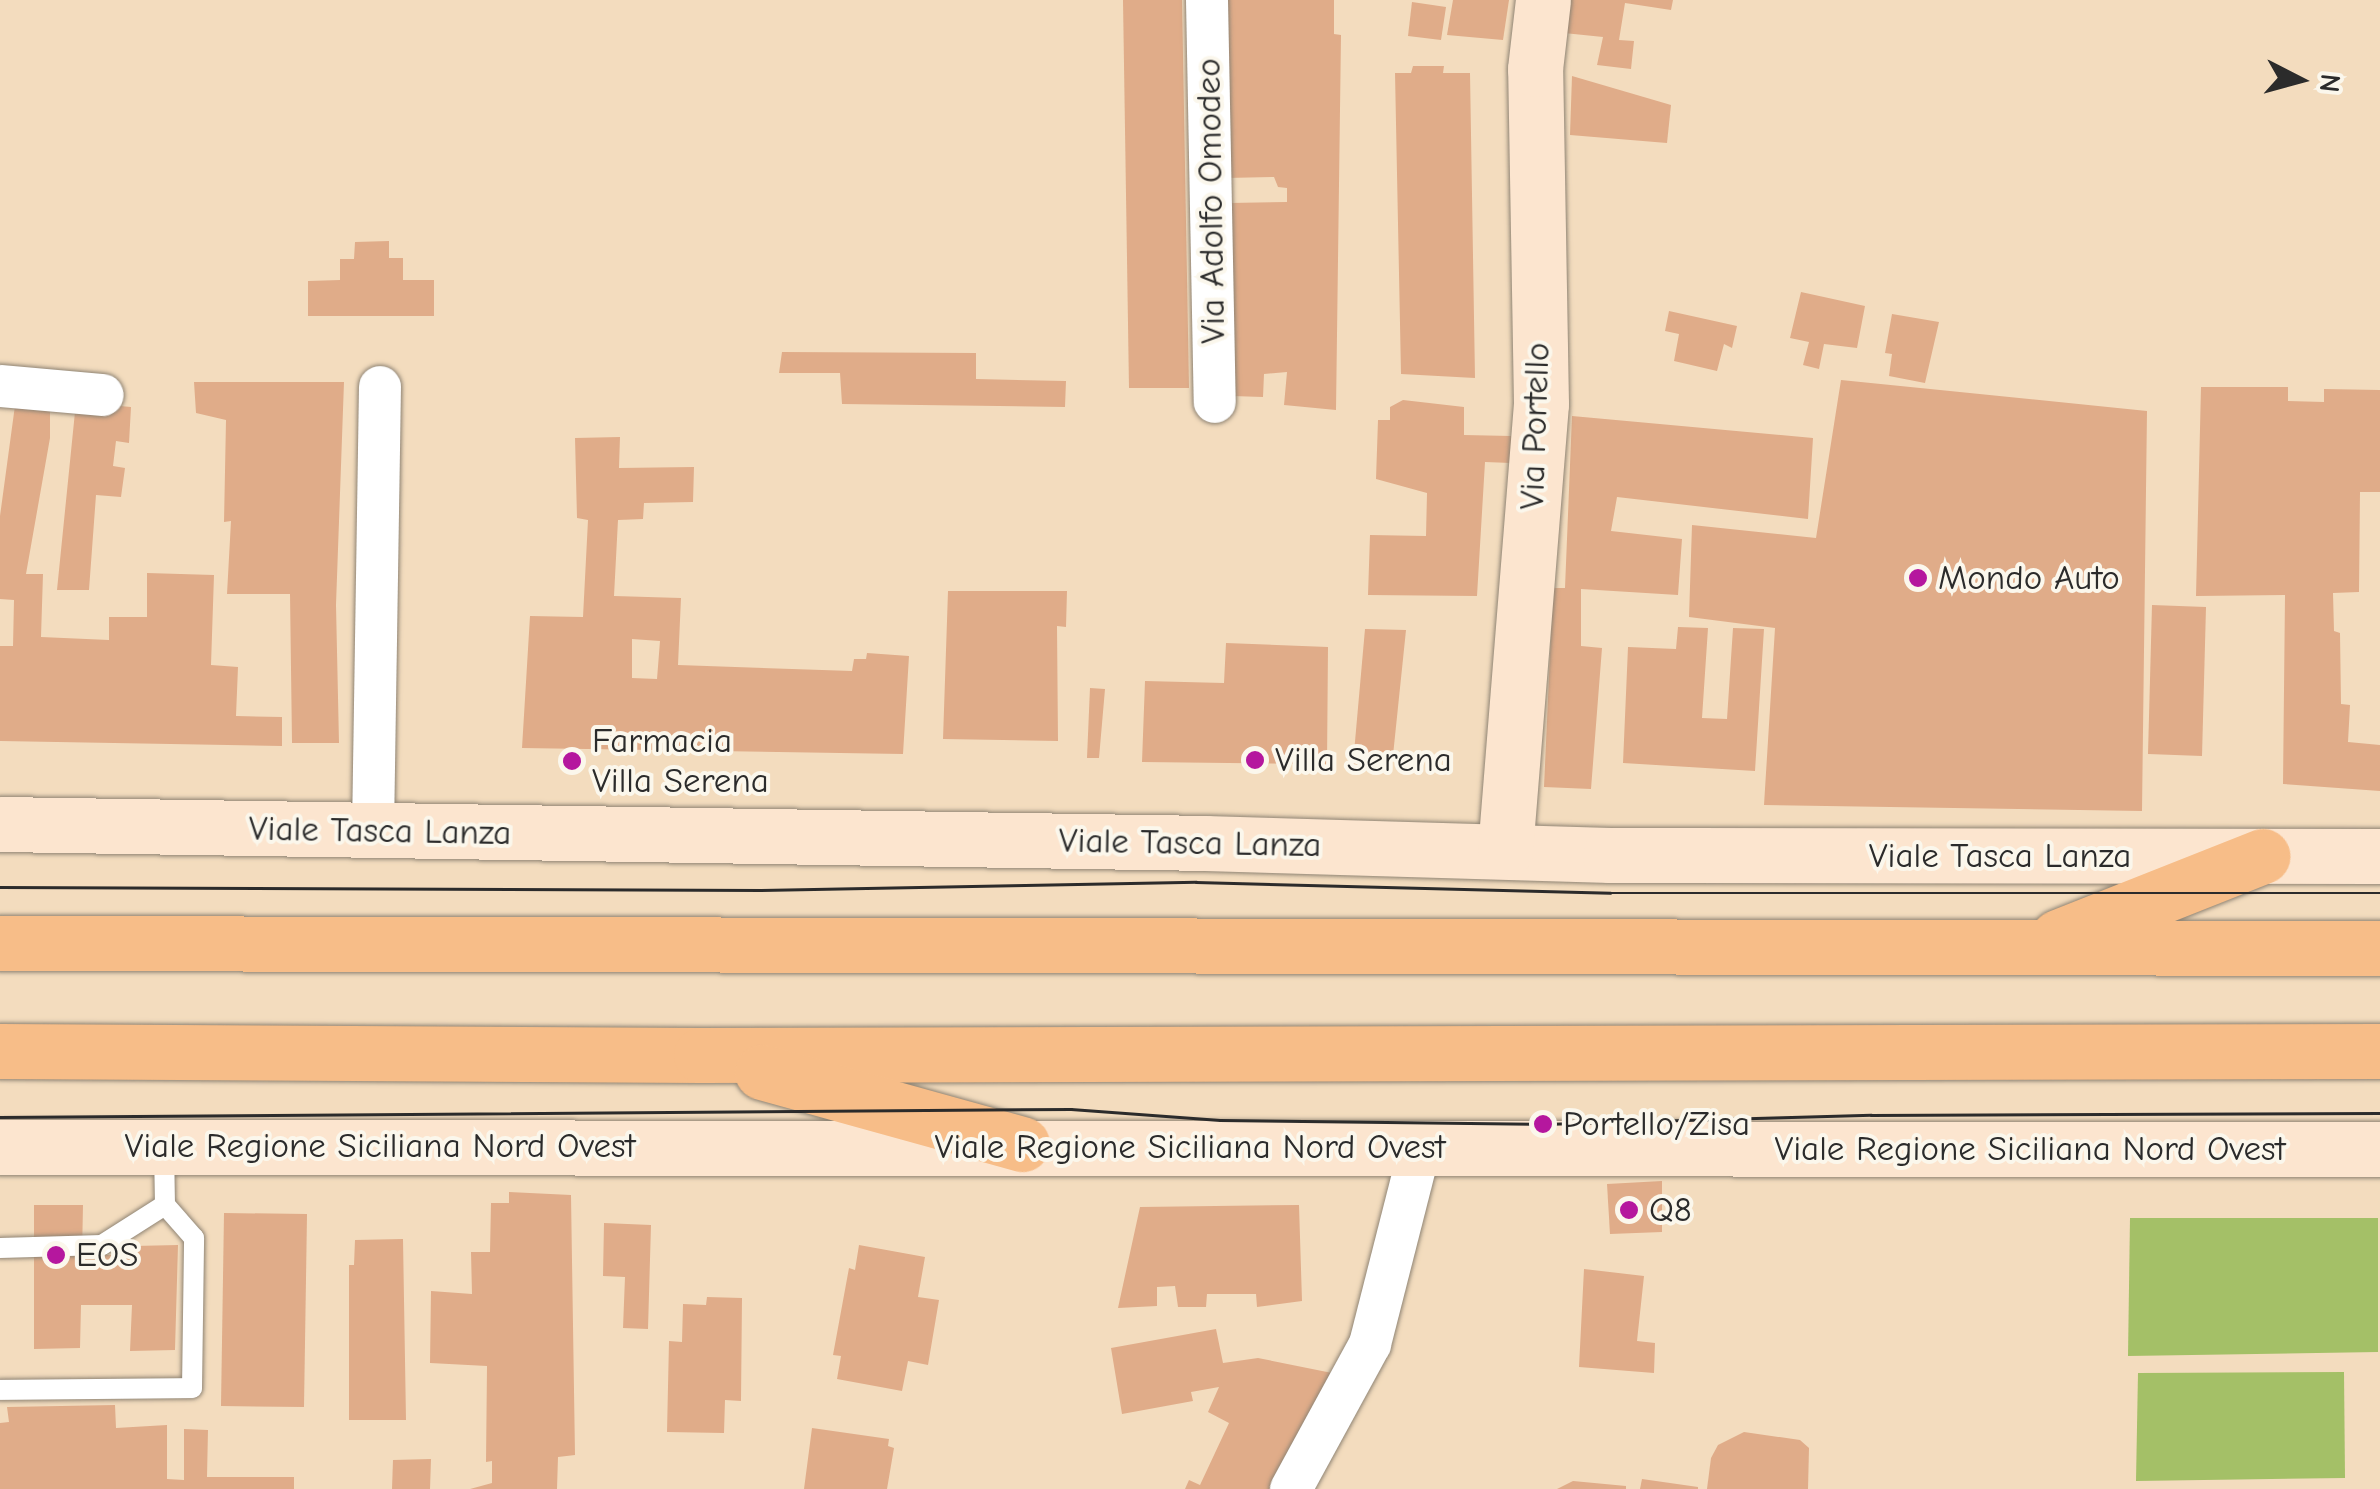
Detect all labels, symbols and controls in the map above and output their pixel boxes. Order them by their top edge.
north arrow [2250,30,2350,130]
street label: Via Adolfo Omodeo [1188,58,1234,344]
text: N [2313,72,2347,94]
street label: Via Portello [1511,342,1559,510]
place label: Mondo Auto [1938,557,2120,599]
marker: Mondo Auto [1907,567,1929,589]
place label: Farmacia Villa Serena [592,720,769,802]
place label: Villa Serena [1275,739,1452,781]
marker: Villa Serena [1244,749,1266,771]
marker: Farmacia Villa Serena [561,750,583,772]
street label: Viale Tasca Lanza [248,808,512,854]
street label: Viale Tasca Lanza [1058,820,1322,866]
street label: Viale Tasca Lanza [1869,835,2131,877]
place label: Portello/Zisa [1563,1103,1750,1145]
marker: Portello/Zisa [1532,1113,1554,1135]
street label: Viale Regione Siciliana Nord Ovest [124,1125,636,1167]
street label: Viale Regione Siciliana Nord Ovest [934,1126,1446,1168]
street label: Viale Regione Siciliana Nord Ovest [1774,1128,2286,1170]
place label: Q8 [1649,1189,1692,1231]
marker: Q8 [1618,1199,1640,1221]
place label: EOS [76,1234,139,1276]
marker: EOS [45,1244,67,1266]

